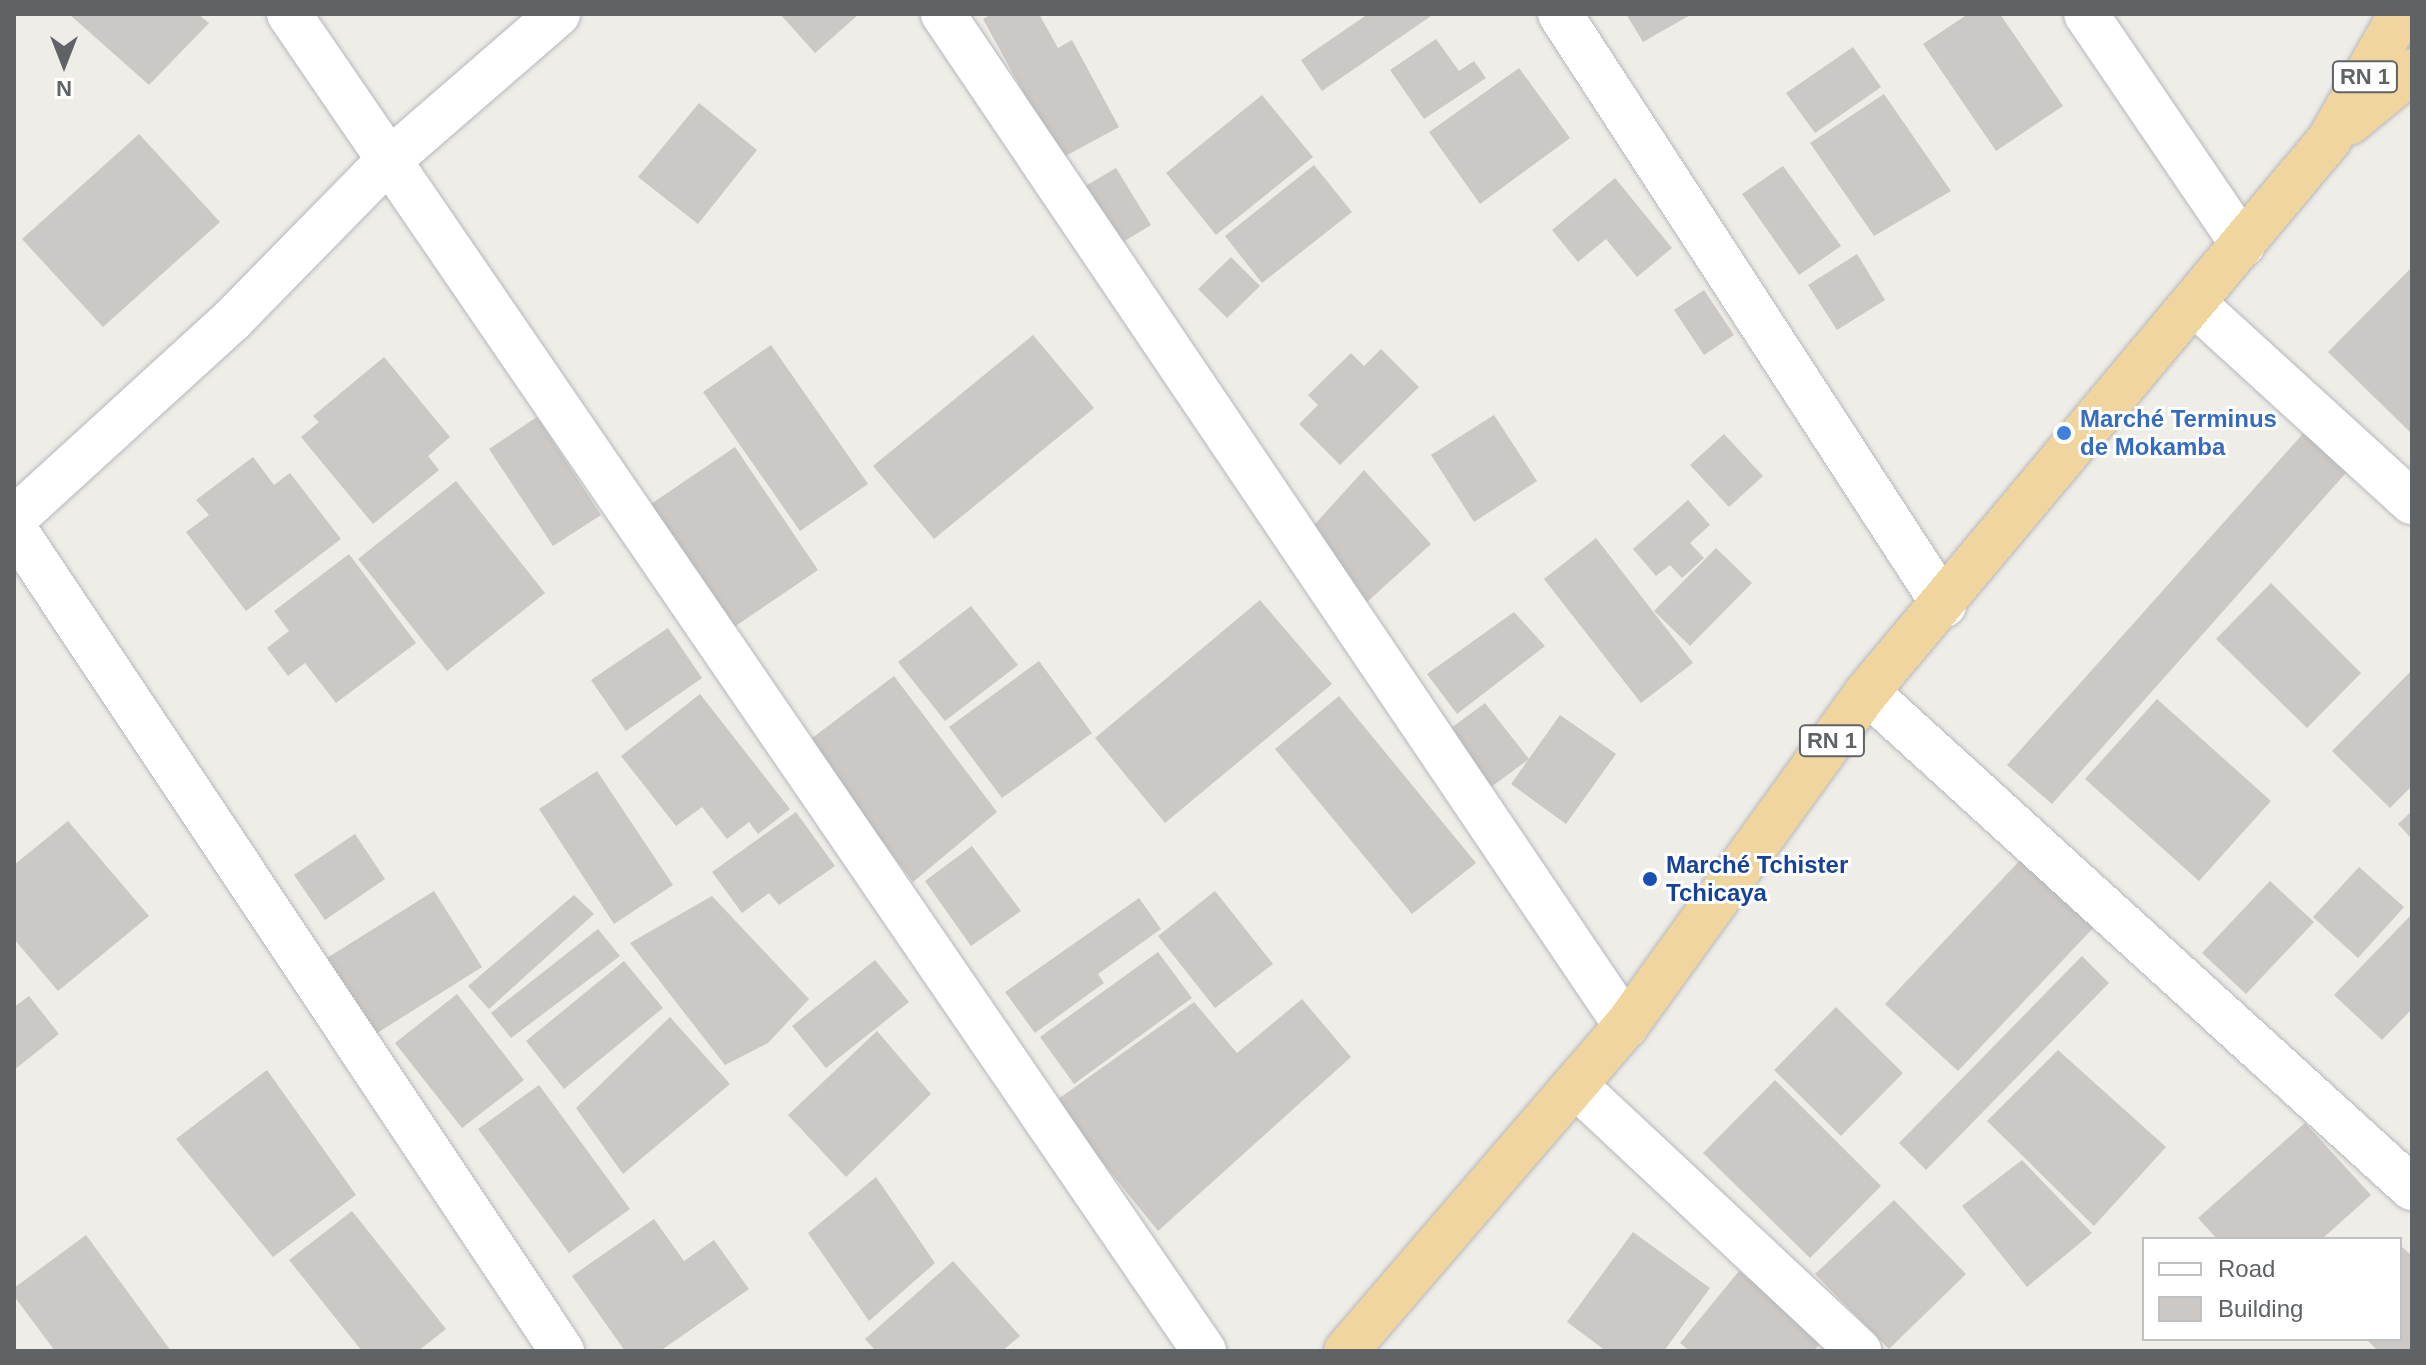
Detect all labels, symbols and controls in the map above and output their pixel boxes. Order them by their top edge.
north arrow [24,24,104,104]
road number: RN 1 [2331,59,2399,95]
text: N [56,76,72,101]
place label: Marché Terminus de Mokamba [2080,405,2277,461]
marker: Marché Terminus de Mokamba [2055,424,2073,442]
road number: RN 1 [1798,723,1866,759]
place label: Marché Tchister Tchicaya [1666,851,1848,907]
marker: Marché Tchister Tchicaya [1641,870,1659,888]
legend [2142,1237,2402,1341]
text: Road [2218,1255,2275,1282]
text: Building [2218,1295,2303,1322]

